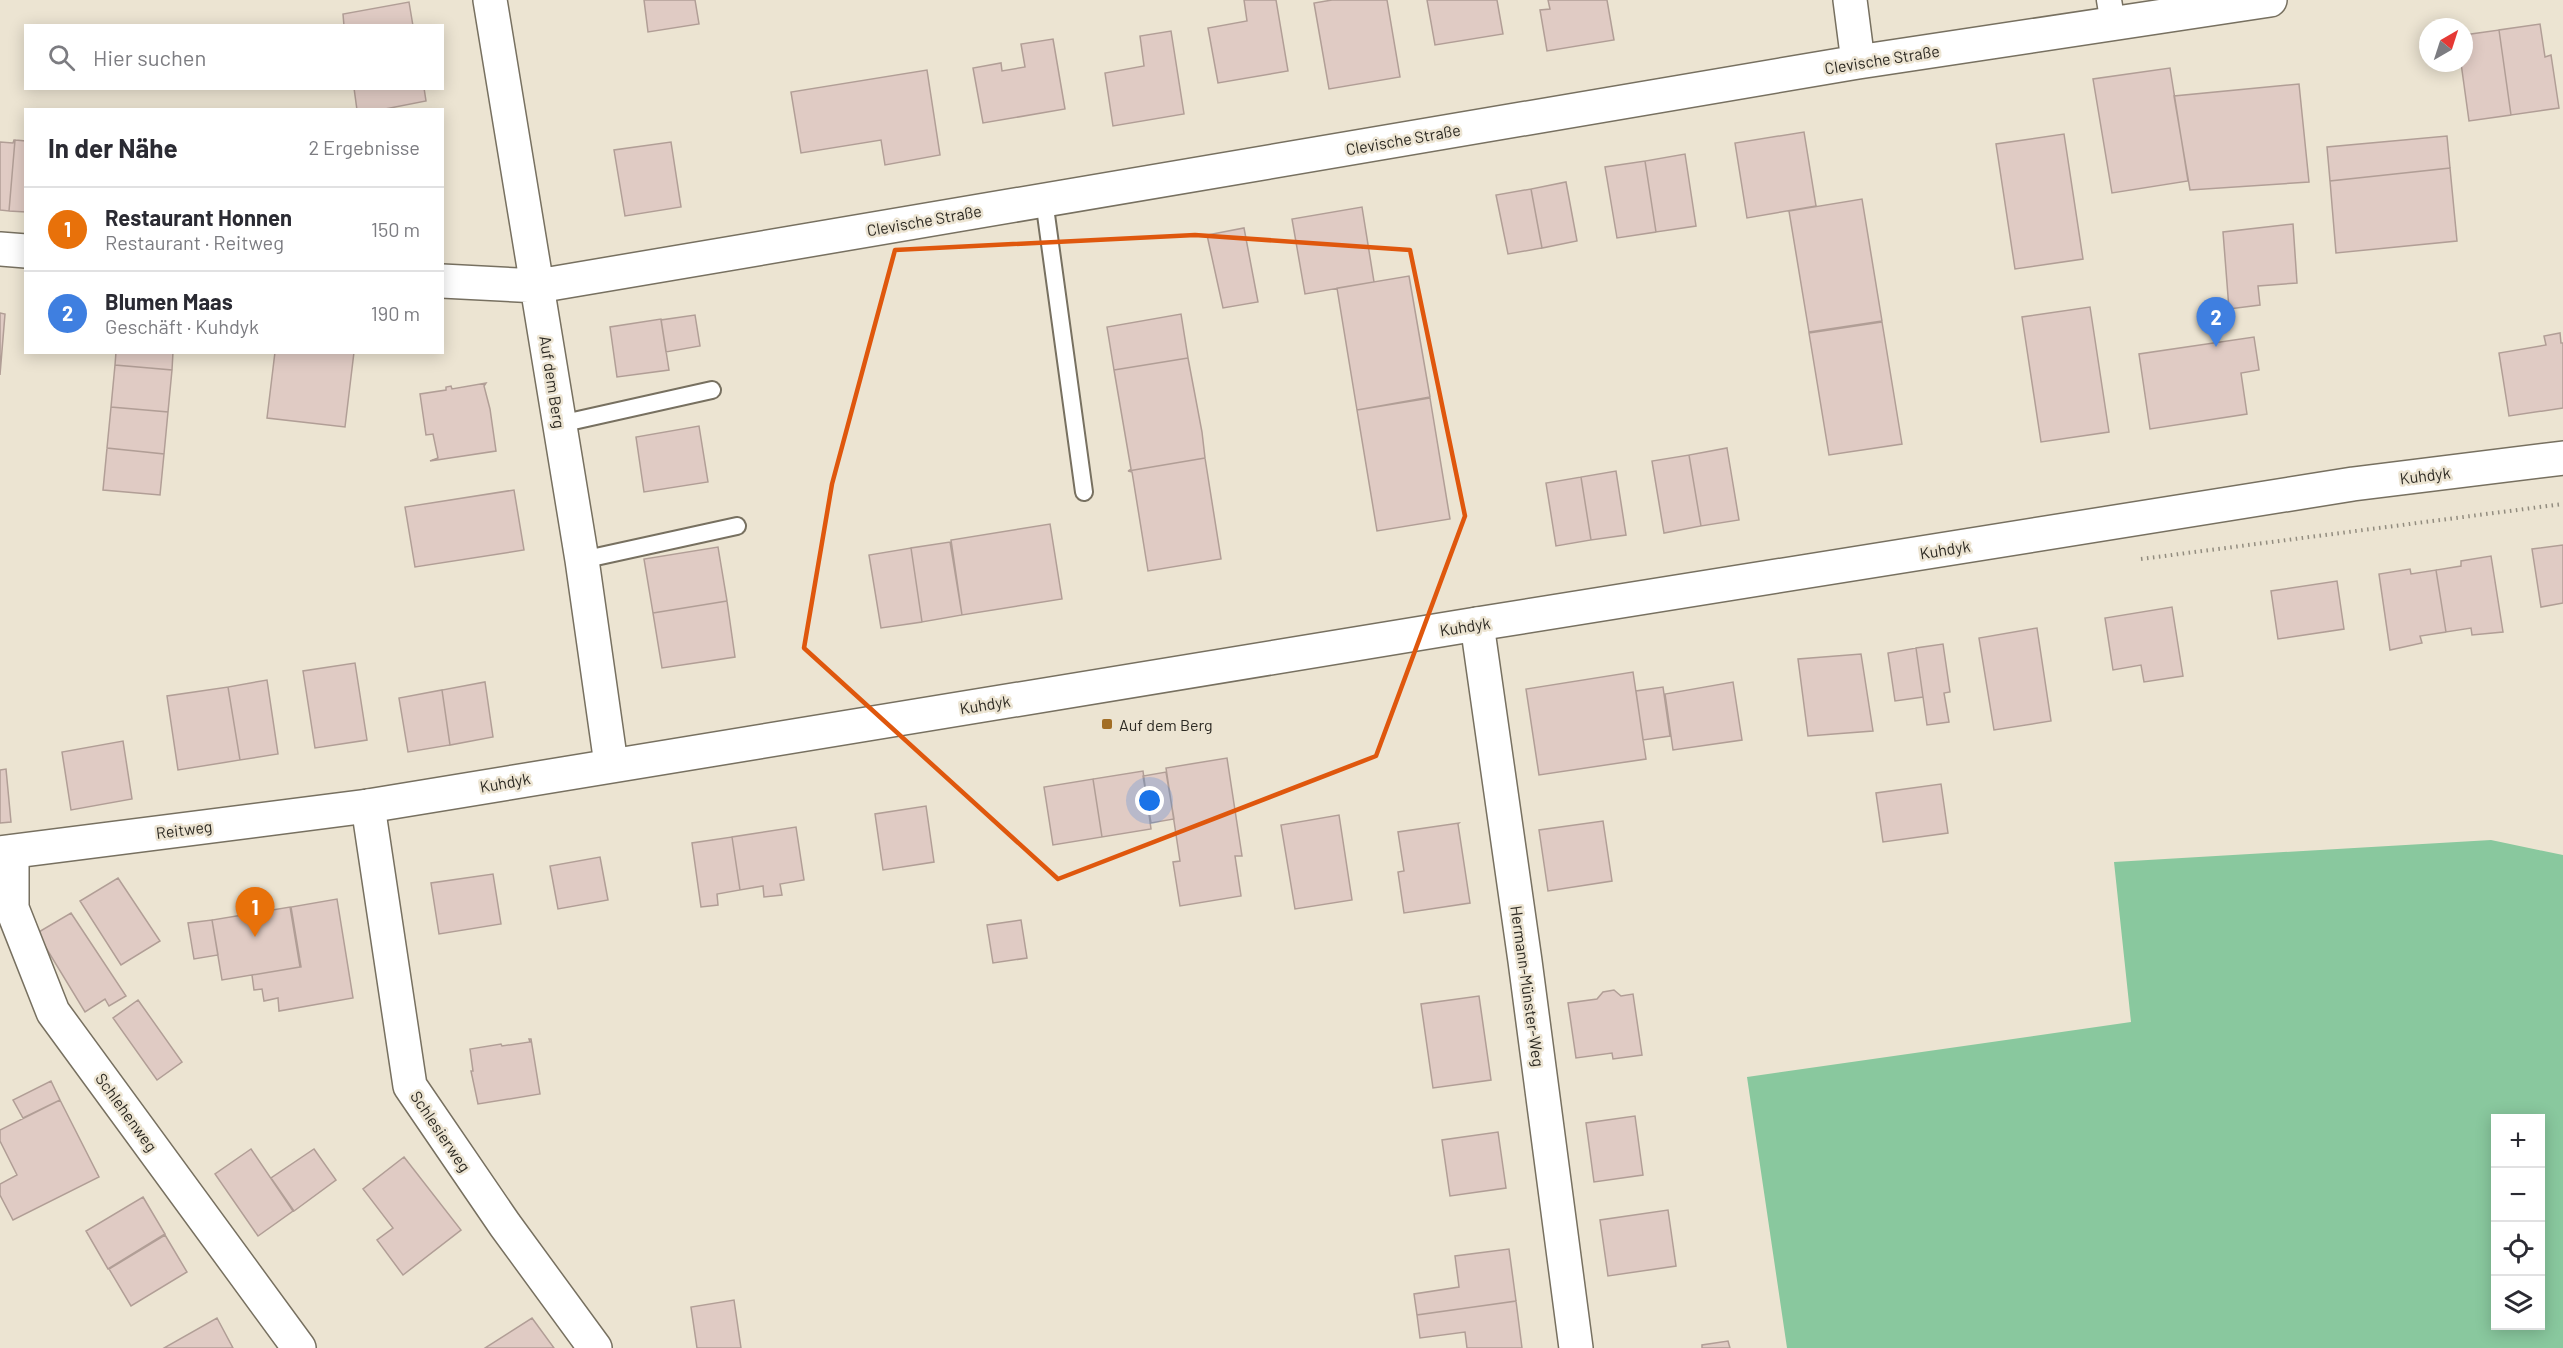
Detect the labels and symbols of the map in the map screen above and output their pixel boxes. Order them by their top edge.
north arrow [2419,18,2473,72]
street label: Clevische Straße [1823,41,1941,77]
street label: Clevische Straße [1344,120,1462,158]
street label: Clevische Straße [865,201,983,239]
pin: 2 [2196,298,2236,347]
street label: Auf dem Berg [536,334,570,430]
street label: Kuhdyk [2399,462,2451,488]
street label: Kuhdyk [1918,536,1972,562]
street label: Kuhdyk [1438,613,1492,639]
street label: Kuhdyk [958,691,1012,717]
place label: Auf dem Berg [1119,715,1213,734]
marker: Auf dem Berg [1100,717,1114,731]
street label: Kuhdyk [478,768,532,796]
your location [1135,786,1164,815]
street label: Reitweg [155,816,213,842]
pin: 1 [236,888,274,937]
street label: Hermann-Münster-Weg [1507,904,1549,1068]
street label: Schlehenweg [92,1069,162,1155]
street label: Schlesierweg [407,1087,475,1175]

